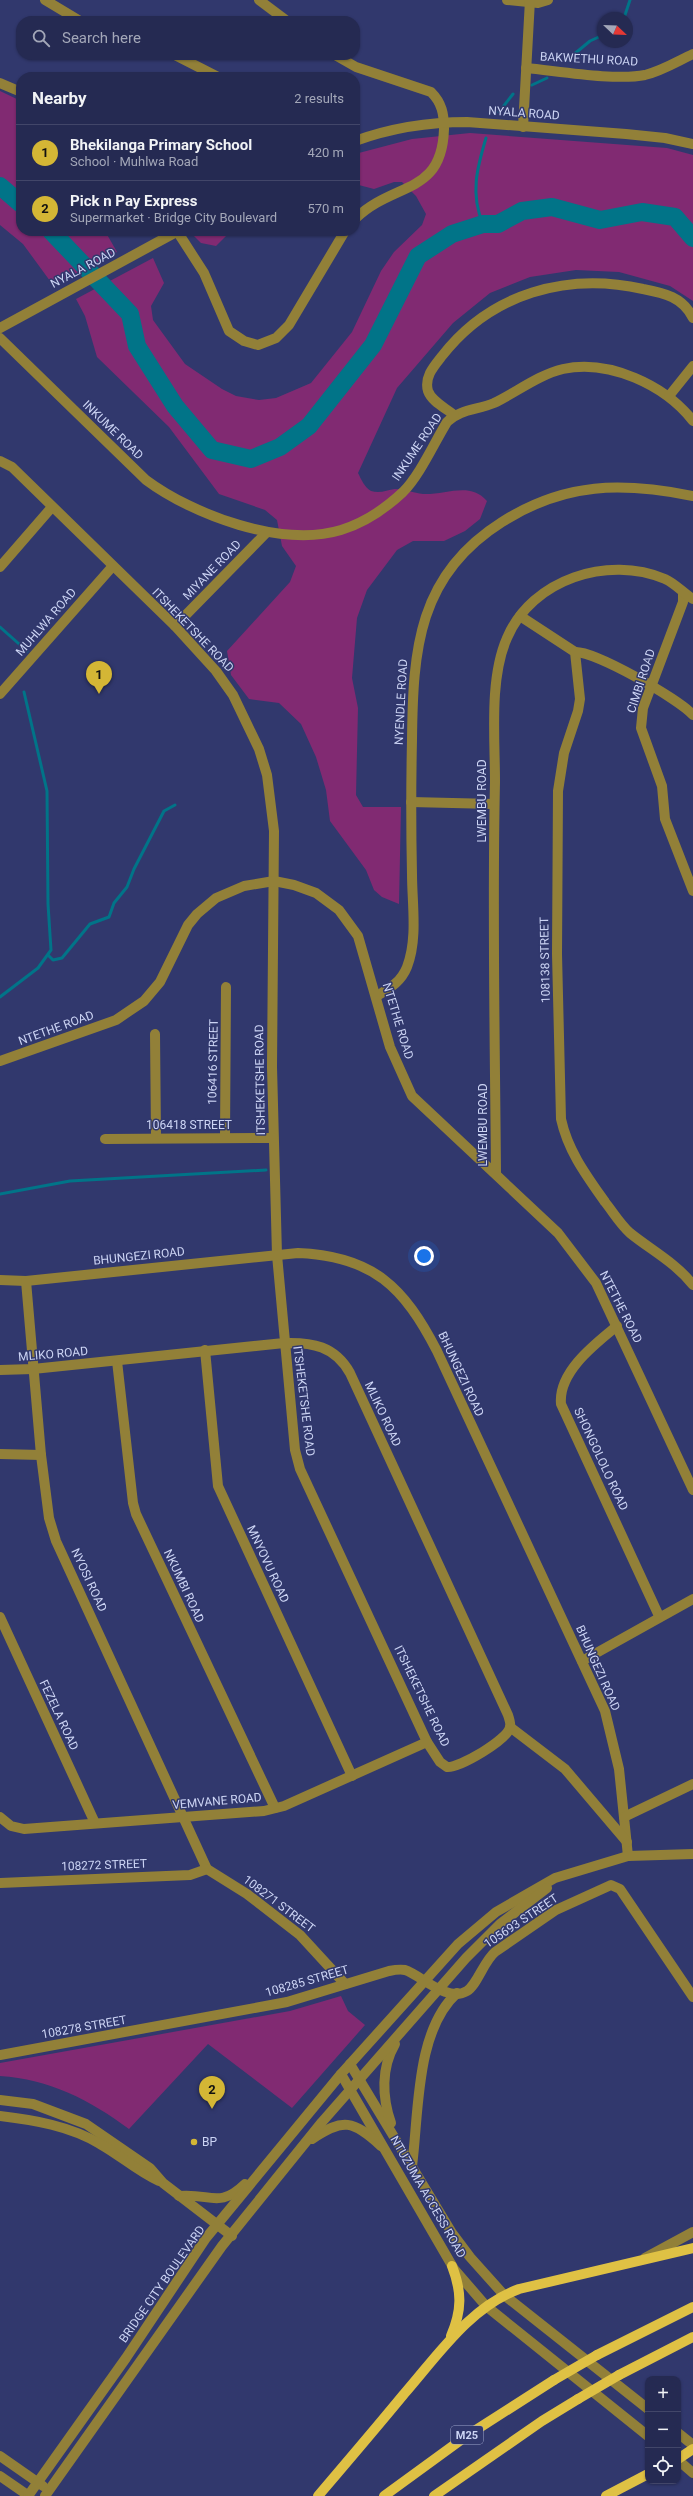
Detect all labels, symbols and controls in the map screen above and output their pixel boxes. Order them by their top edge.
north arrow [597,12,633,48]
search box [16,16,360,60]
icon: search [30,27,52,49]
text: Search here [62,29,141,47]
street label: BAKWETHU ROAD [540,49,638,69]
text: Nearby [32,88,87,108]
text: 2 results [294,91,344,106]
street label: NYALA ROAD [488,104,560,122]
text: Bhekilanga Primary School [70,136,252,154]
text: 1 [41,145,49,160]
text: 420 m [307,145,344,160]
text: School · Muhlwa Road [70,154,198,169]
text: Pick n Pay Express [70,192,198,210]
text: 2 [41,201,49,216]
text: 570 m [307,201,344,216]
text: Supermarket · Bridge City Boulevard [70,210,277,225]
street label: NYALA ROAD [48,245,118,291]
street label: INKUME ROAD [80,398,146,462]
street label: INKUME ROAD [389,410,445,484]
street label: MIYANE ROAD [180,537,244,603]
street label: MUHLWA ROAD [13,585,79,659]
street label: ITSHEKETSHE ROAD [149,585,237,675]
street label: CIMBI ROAD [624,647,658,715]
street label: NYENDLE ROAD [392,658,410,745]
pin: 1 [86,661,112,694]
street label: LWEMBU ROAD [475,759,489,843]
street label: 108138 STREET [537,917,553,1003]
street label: NTETHE ROAD [380,981,416,1061]
street label: NTETHE ROAD [16,1008,96,1048]
street label: 106416 STREET [205,1019,221,1105]
street label: ITSHEKETSHE ROAD [252,1024,268,1136]
street label: LWEMBU ROAD [476,1083,490,1167]
street label: 106418 STREET [146,1118,232,1132]
street label: BHUNGEZI ROAD [92,1244,186,1268]
your location [414,1246,434,1266]
street label: NTETHE ROAD [597,1269,645,1346]
street label: BHUNGEZI ROAD [435,1329,487,1419]
street label: MLIKO ROAD [18,1344,89,1364]
street label: ITSHEKETSHE ROAD [290,1345,318,1457]
street label: MLIKO ROAD [362,1379,404,1449]
street label: SHONGOLOLO ROAD [571,1405,631,1513]
street label: MNYOVU ROAD [244,1523,292,1605]
street label: NYOSI ROAD [68,1546,110,1614]
street label: NKUMBI ROAD [161,1547,207,1625]
street label: BHUNGEZI ROAD [573,1623,623,1713]
street label: ITSHEKETSHE ROAD [391,1643,453,1749]
street label: FEZELA ROAD [37,1678,81,1753]
street label: VEMVANE ROAD [172,1790,262,1812]
street label: 108272 STREET [61,1857,147,1873]
street label: 108271 STREET [240,1873,318,1935]
street label: 105693 STREET [481,1891,561,1951]
street label: 108285 STREET [264,1962,350,2000]
street label: 108278 STREET [40,2013,128,2041]
pin: 2 [199,2076,225,2109]
street label: NTUZUMA ACCESS ROAD [387,2134,469,2261]
place label: BP [202,2135,217,2149]
marker: BP [189,2137,199,2147]
street label: BRIDGE CITY BOULEVARD [116,2223,208,2345]
map controls [645,2376,681,2484]
button: + [645,2376,681,2412]
button: − [645,2412,681,2448]
road number: M25 [451,2426,483,2444]
button: locate [645,2448,681,2484]

